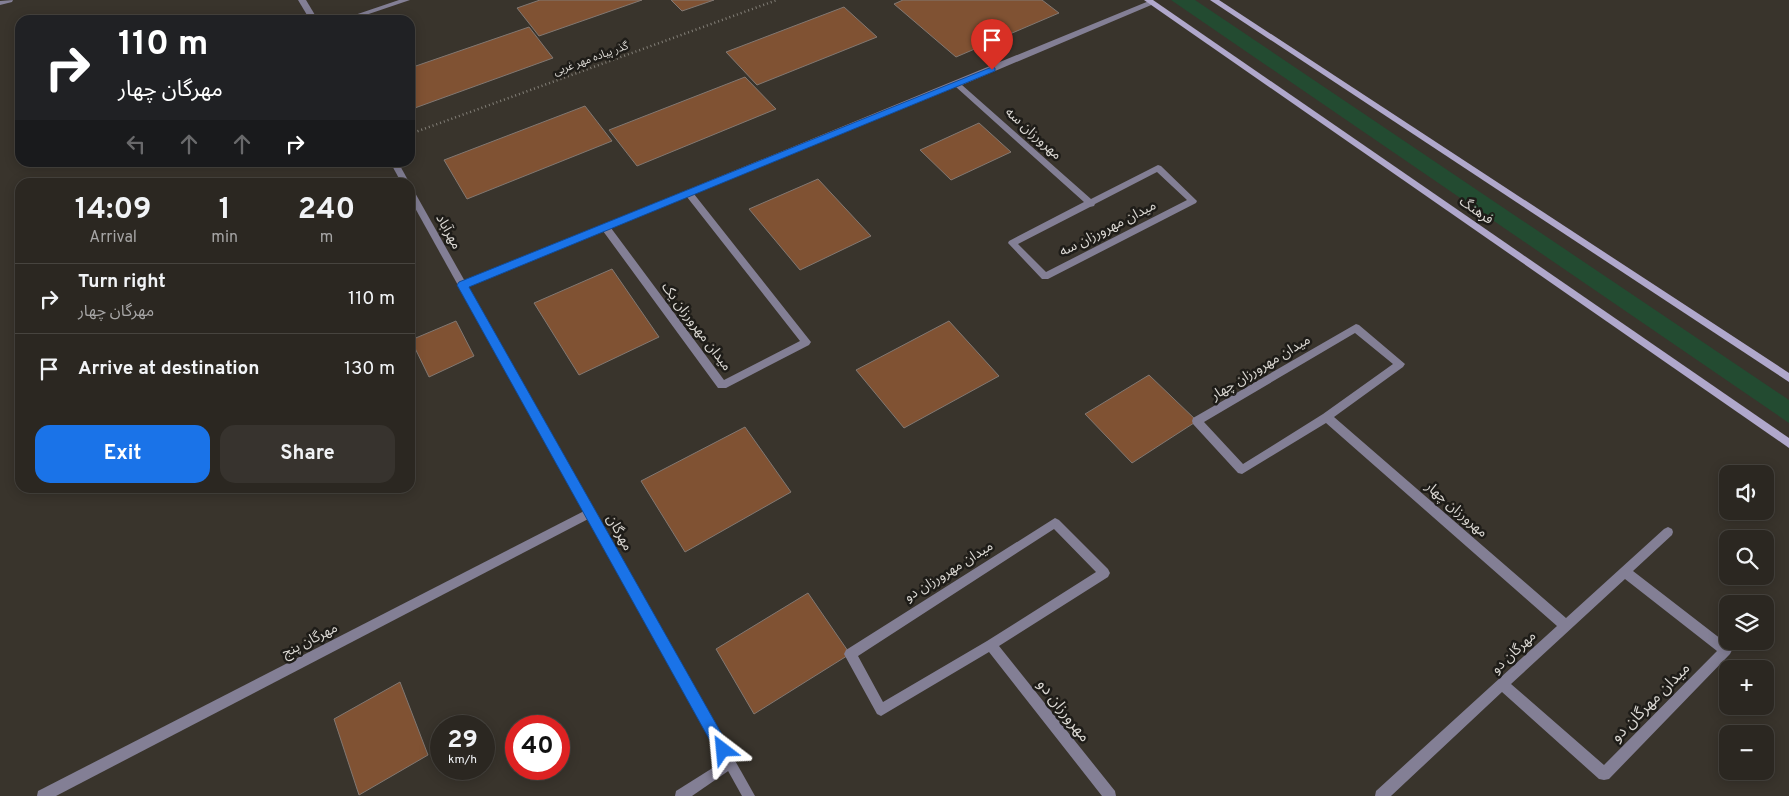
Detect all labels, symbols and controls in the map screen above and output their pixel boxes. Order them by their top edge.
pin [971,19,1013,70]
text: 110 m [118,23,208,67]
icon: arrive [978,26,1006,54]
icon: right [35,35,100,100]
street label: گذر پیاده مهر غربی [552,39,631,79]
text: مهرگان چهار [118,77,223,104]
street label: مهرورزان سه [1001,104,1065,164]
icon: left [122,130,150,158]
icon: ahead [175,130,203,158]
icon: ahead [228,130,256,158]
icon: right [281,130,309,158]
text: 14:09 [75,192,152,229]
text: 1 [219,192,231,229]
text: 240 [298,192,355,229]
street label: فرهنگ [1456,193,1496,229]
street label: میدان مهرورزان سه [1057,197,1159,261]
street label: مهرآباد [431,212,465,252]
text: Arrival [89,228,137,248]
text: min [211,228,238,248]
text: m [320,228,333,248]
text: Turn right [78,270,166,294]
street label: میدان مهرورزان یک [657,279,735,375]
icon: right [35,285,63,313]
text: 110 m [348,287,395,311]
text: مهرگان چهار [78,302,154,322]
street label: میدان مهرورزان چهار [1207,332,1314,405]
icon: arrive [35,355,63,383]
text: Arrive at destination [78,357,259,381]
text: 130 m [344,357,395,381]
button: Exit [35,425,210,483]
button: Share [220,425,395,483]
map controls [1719,465,1774,780]
button: sound [1719,465,1774,520]
street label: مهرورزان چهار [1421,478,1491,542]
street label: مهرگان [602,512,636,554]
button: search [1719,530,1774,585]
street label: میدان مهرورزان دو [901,538,997,606]
button: layers [1719,595,1774,650]
street label: مهرگان پنج [279,620,341,663]
street label: مهرگان دو [1488,628,1540,678]
street label: میدان مهرگان دو [1607,659,1695,747]
button: + [1719,660,1774,715]
street label: مهرورزان دو [1032,675,1094,747]
speed limit sign: 40 [505,715,570,780]
position arrow [696,723,748,775]
text: 29 [447,725,478,757]
button: − [1719,725,1774,780]
text: km/h [448,752,477,768]

